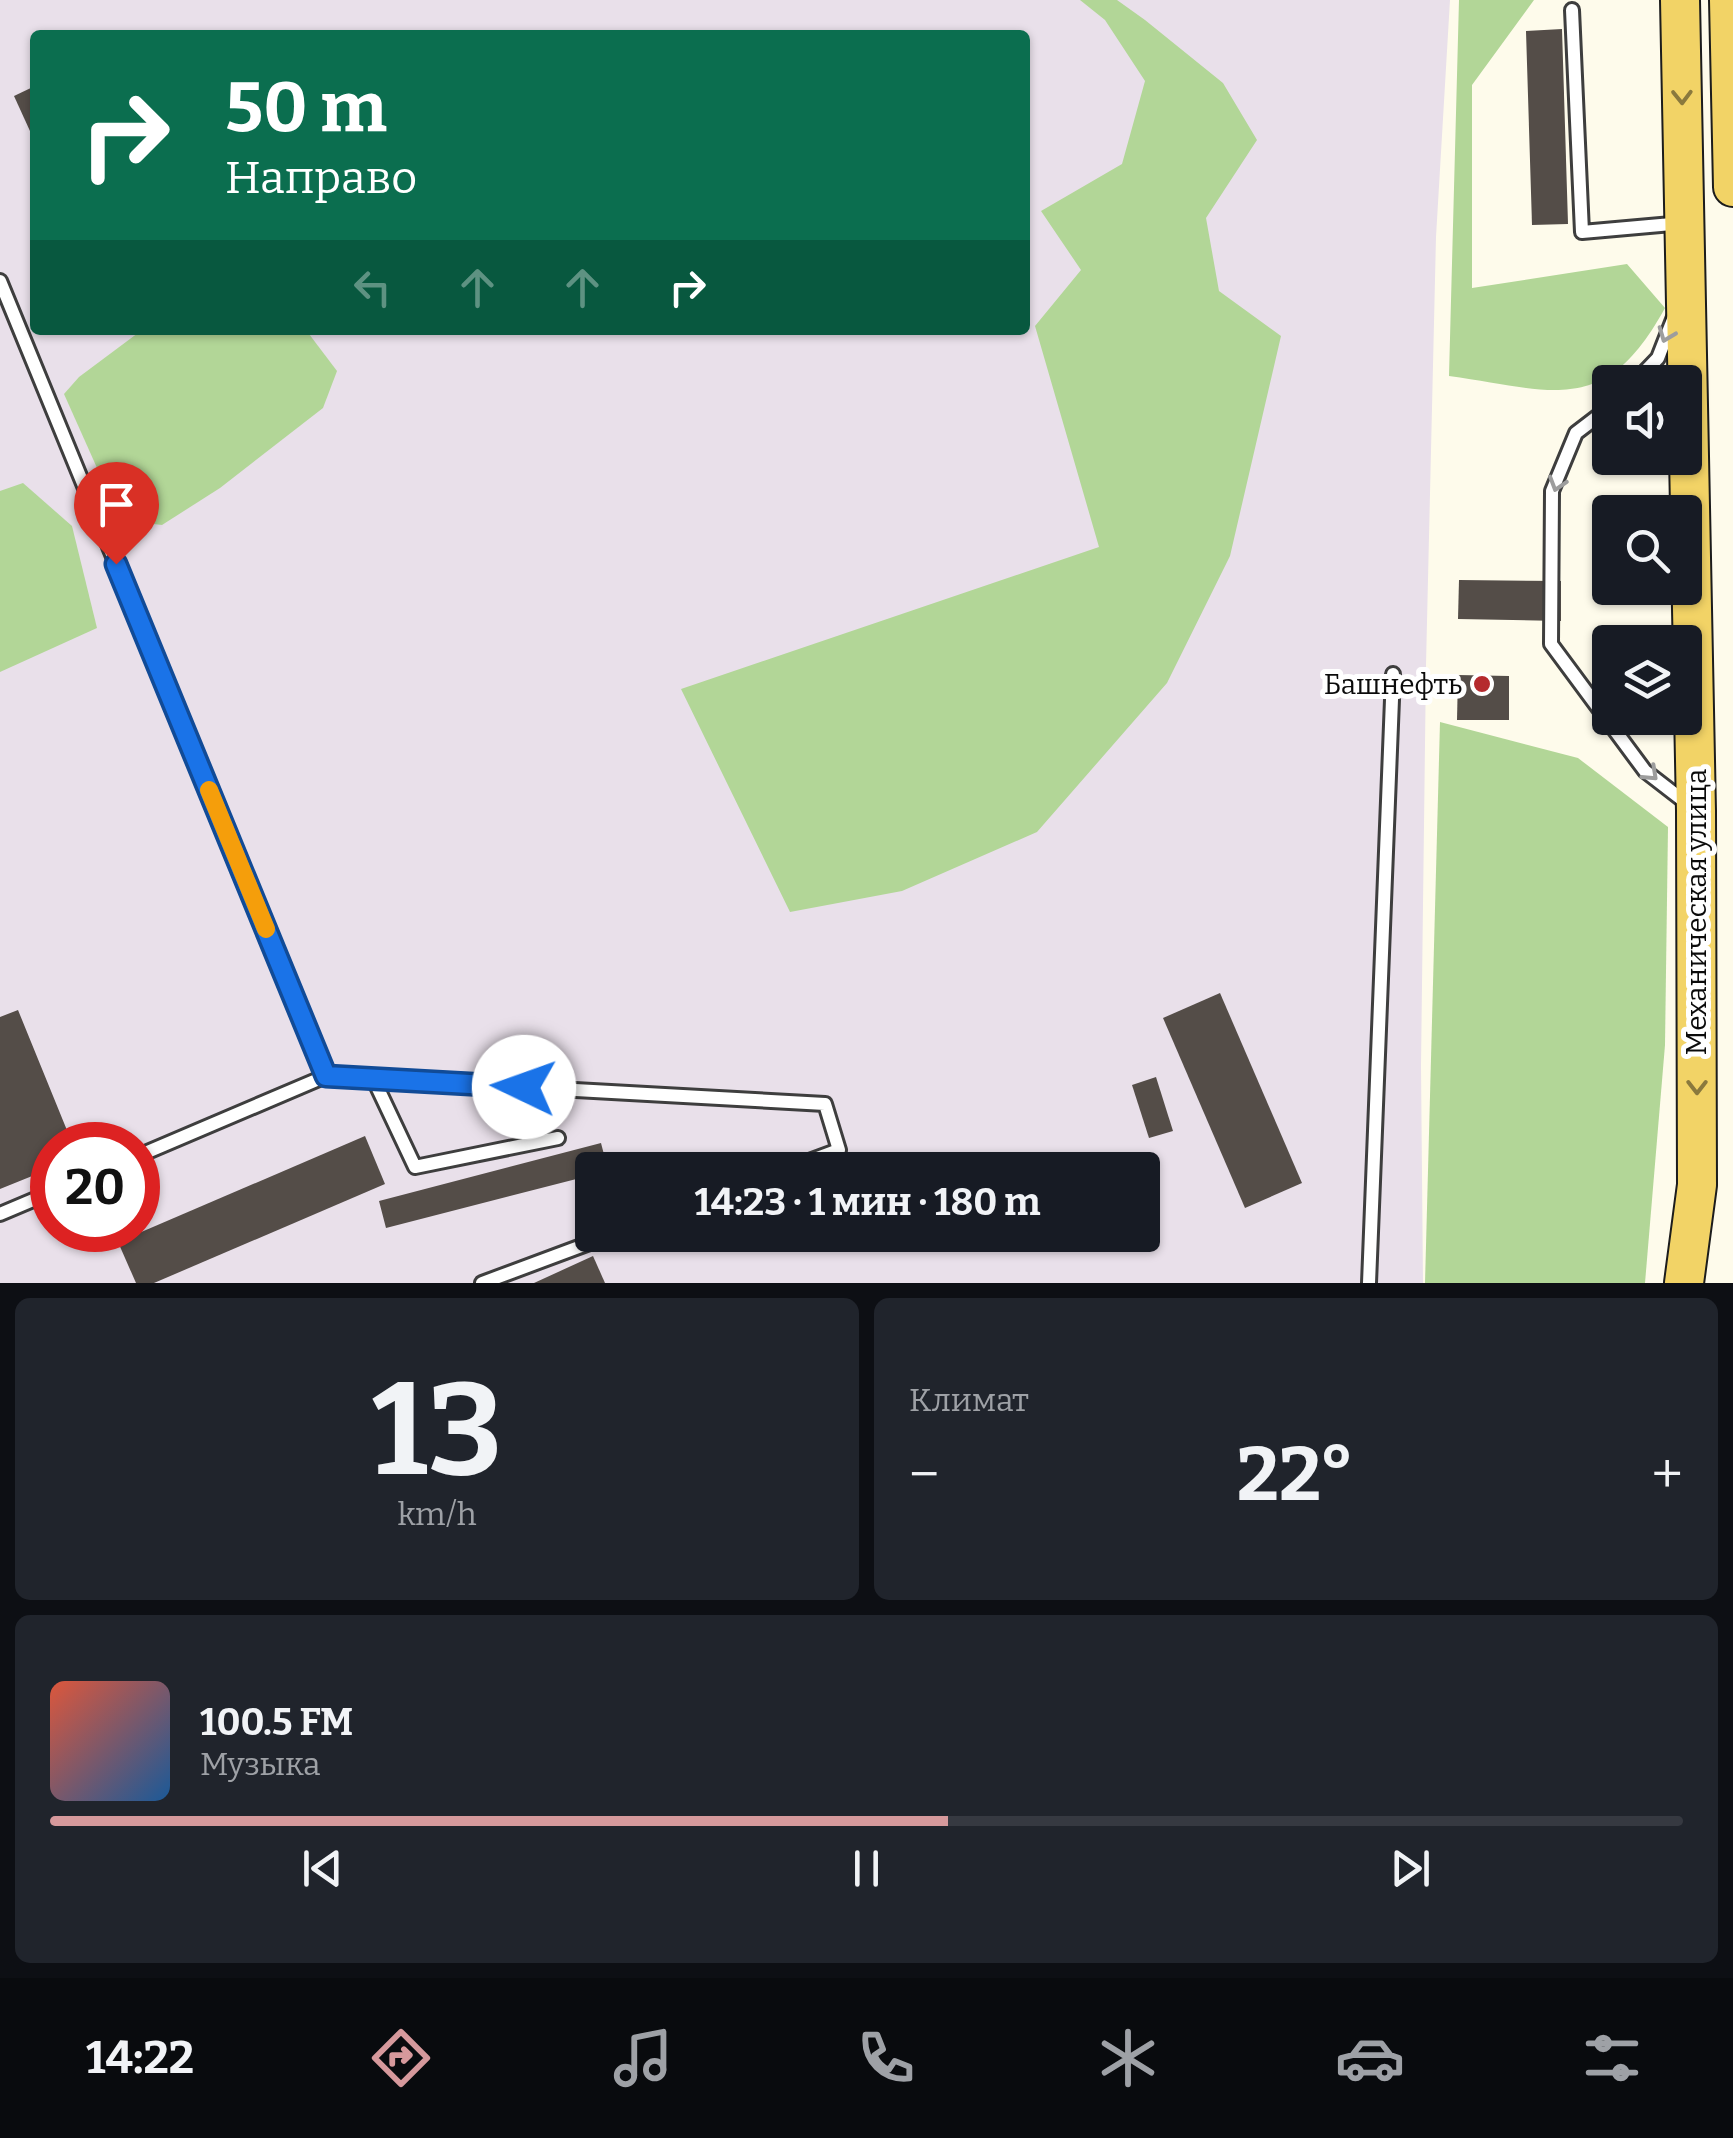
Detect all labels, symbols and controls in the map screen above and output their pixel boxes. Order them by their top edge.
text: 50 m [225,66,387,150]
icon: right [60,70,190,200]
one-way arrow [1672,90,1693,106]
text: Направо [225,151,417,205]
icon: left [345,260,400,315]
icon: ahead [450,260,505,315]
icon: ahead [555,260,610,315]
icon: right [660,260,715,315]
one-way arrow [1658,326,1678,343]
map controls [1592,365,1702,735]
button: sound [1592,365,1702,475]
pin [74,462,159,565]
one-way arrow [1548,475,1569,492]
icon: arrive [89,477,144,532]
button: search [1592,495,1702,605]
button: layers [1592,625,1702,735]
place label: Башнефть [1324,668,1462,701]
marker: Башнефть [1471,673,1493,695]
one-way arrow [1639,762,1658,780]
street label: Механическая улица [1680,769,1713,1055]
position arrow [472,1035,576,1139]
one-way arrow [1686,1080,1708,1096]
speed limit sign: 20 [30,1122,160,1252]
text: 14:23 · 1 мин · 180 m [694,1179,1041,1225]
text: 13 [371,1352,503,1508]
text: Климат [909,1381,1029,1419]
text: 22° [1237,1430,1354,1520]
text: − [909,1442,939,1508]
text: + [1652,1442,1683,1508]
text: km/h [397,1495,477,1533]
text: 100.5 FM [200,1699,353,1745]
text: Музыка [200,1745,321,1783]
icon: previous [295,1841,350,1896]
icon: pause [839,1841,894,1896]
icon: next [1383,1841,1438,1896]
icon: directions [366,2023,436,2093]
icon: music [608,2023,678,2093]
icon: phone [851,2023,921,2093]
icon: climate [1093,2023,1163,2093]
icon: car [1335,2023,1405,2093]
icon: filters [1577,2023,1647,2093]
text: 14:22 [86,2031,194,2085]

